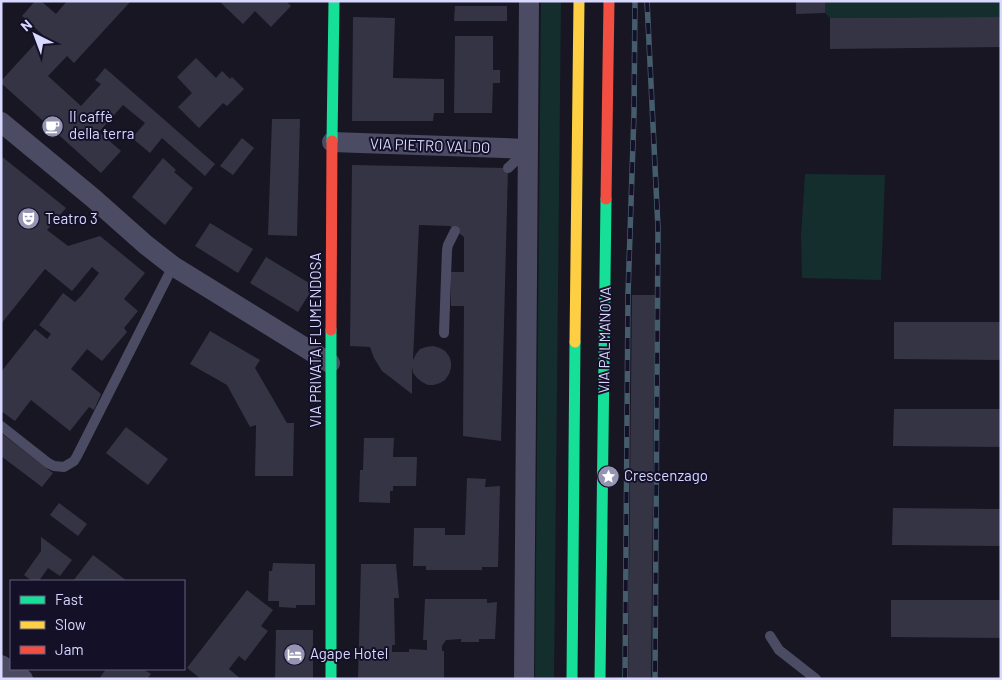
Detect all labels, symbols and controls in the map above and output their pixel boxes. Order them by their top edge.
north arrow [10,10,60,60]
text: N [17,16,35,34]
place label: Il caffè della terra [69,107,135,142]
cafe icon: Il caffè della terra [41,114,65,138]
street label: VIA PIETRO VALDO [370,134,490,156]
theatre icon: Teatro 3 [17,207,41,231]
place label: Teatro 3 [45,209,98,227]
street label: VIA PRIVATA FLUMENDOSA [306,252,324,428]
street label: VIA PALMANOVA [594,286,614,393]
place icon: Crescenzago [596,464,620,488]
place label: Crescenzago [624,466,708,484]
legend [10,580,185,670]
text: Fast [55,590,83,608]
text: Slow [55,615,86,633]
text: Jam [55,640,84,658]
hotel icon: Agape Hotel [282,642,306,666]
place label: Agape Hotel [310,644,388,662]

